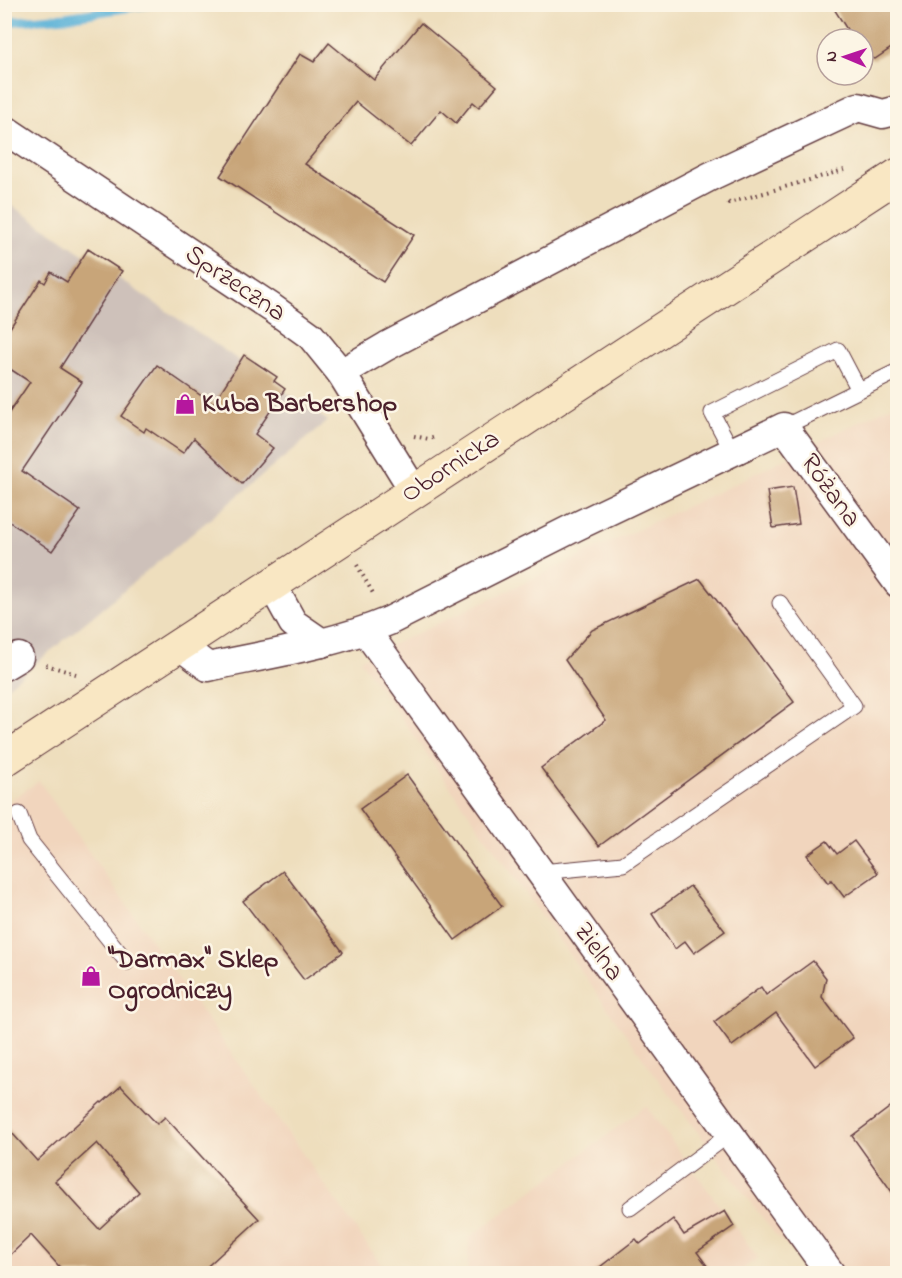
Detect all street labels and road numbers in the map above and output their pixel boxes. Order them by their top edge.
street label: Sprzeczna [176,236,294,332]
street label: Obornicka [394,420,508,514]
street label: Różana [790,446,870,536]
street label: Zielna [563,914,633,990]

